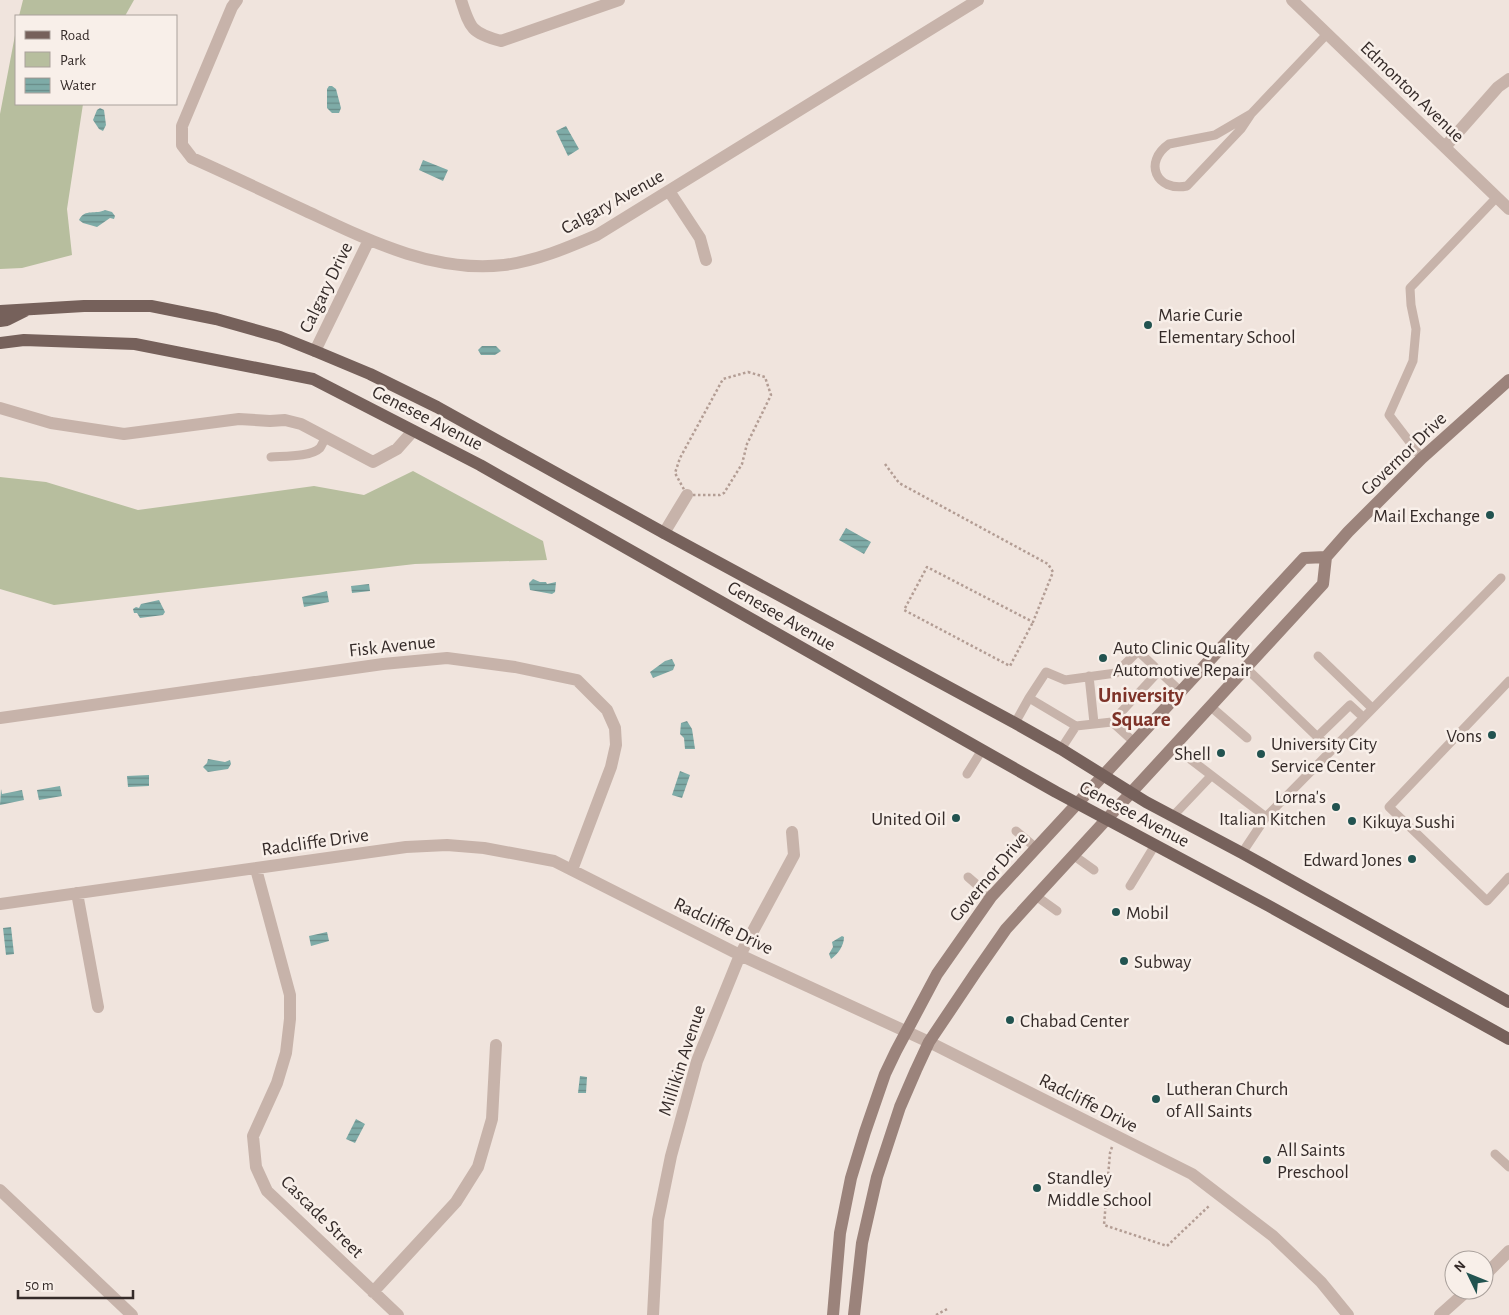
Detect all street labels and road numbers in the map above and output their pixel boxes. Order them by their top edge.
street label: Edmonton Avenue [1356,38,1467,146]
street label: Calgary Avenue [558,166,667,238]
street label: Calgary Drive [296,239,356,336]
street label: Genesee Avenue [369,382,486,454]
street label: Governor Drive [1358,409,1450,499]
street label: Genesee Avenue [724,578,839,655]
street label: Fisk Avenue [348,632,436,660]
street label: Genesee Avenue [1076,777,1192,851]
street label: Radcliffe Drive [260,826,370,859]
street label: Governor Drive [946,829,1032,925]
street label: Radcliffe Drive [671,894,776,959]
street label: Millikin Avenue [656,1003,709,1118]
street label: Radcliffe Drive [1036,1070,1141,1136]
street label: Cascade Street [277,1172,367,1262]

